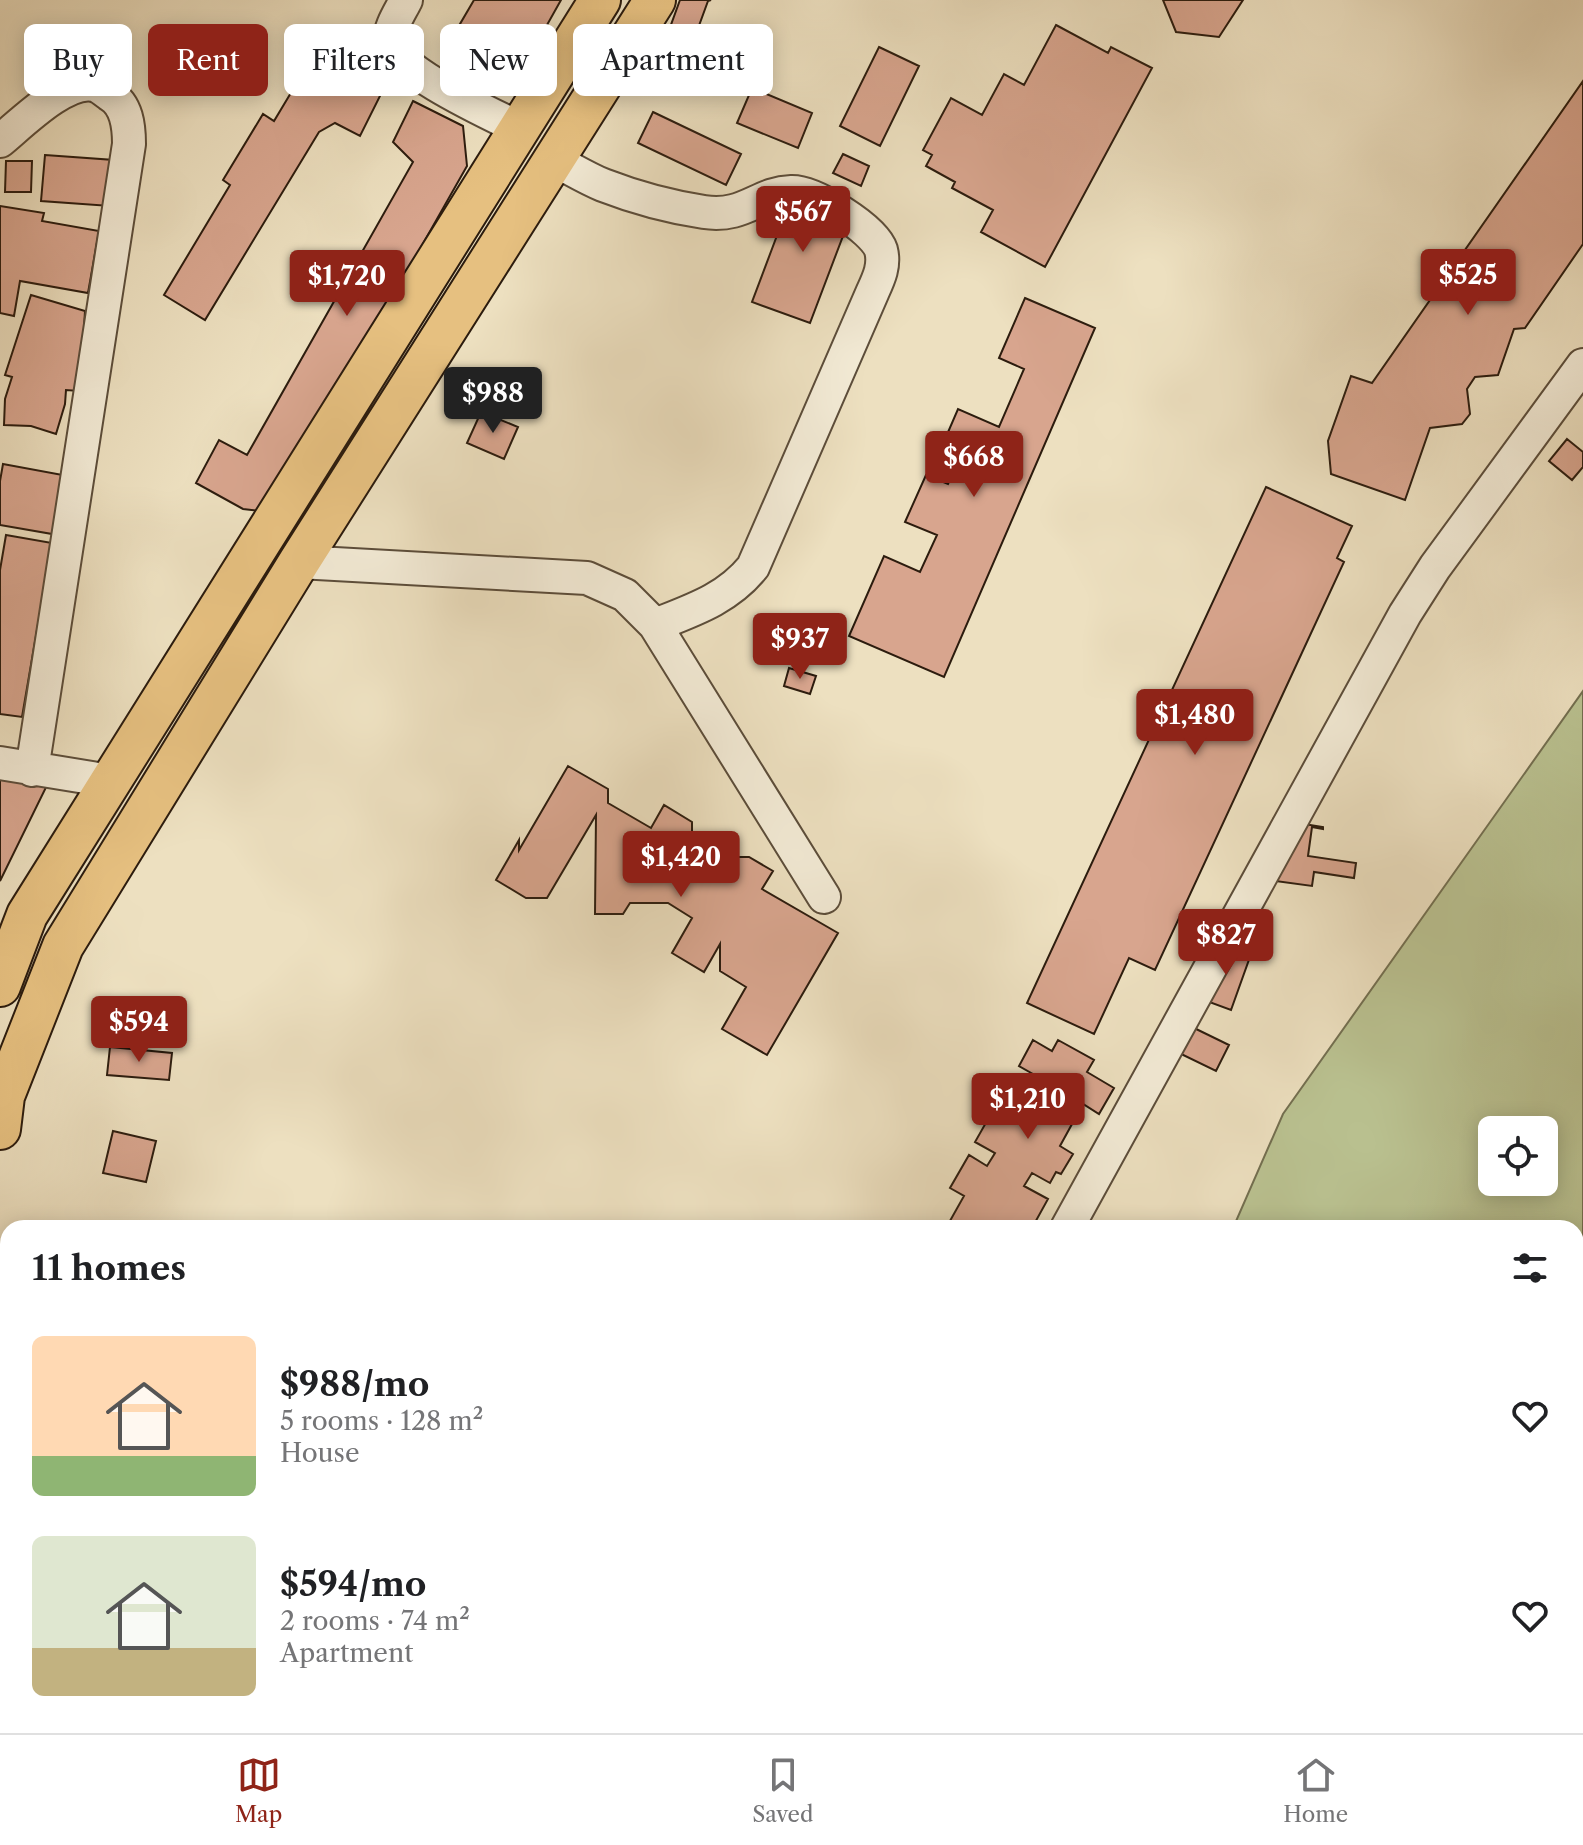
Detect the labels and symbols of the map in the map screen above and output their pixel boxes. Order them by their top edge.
pin: $567 [756,186,850,254]
pin: $525 [1421,249,1515,317]
pin: $1,720 [282,250,412,318]
pin: $988 [446,367,540,435]
pin: $668 [927,431,1021,499]
pin: $937 [753,613,847,681]
pin: $1,480 [1130,689,1260,757]
pin: $1,420 [616,831,746,899]
pin: $827 [1179,909,1273,977]
pin: $594 [92,996,186,1064]
pin: $1,210 [963,1073,1093,1141]

